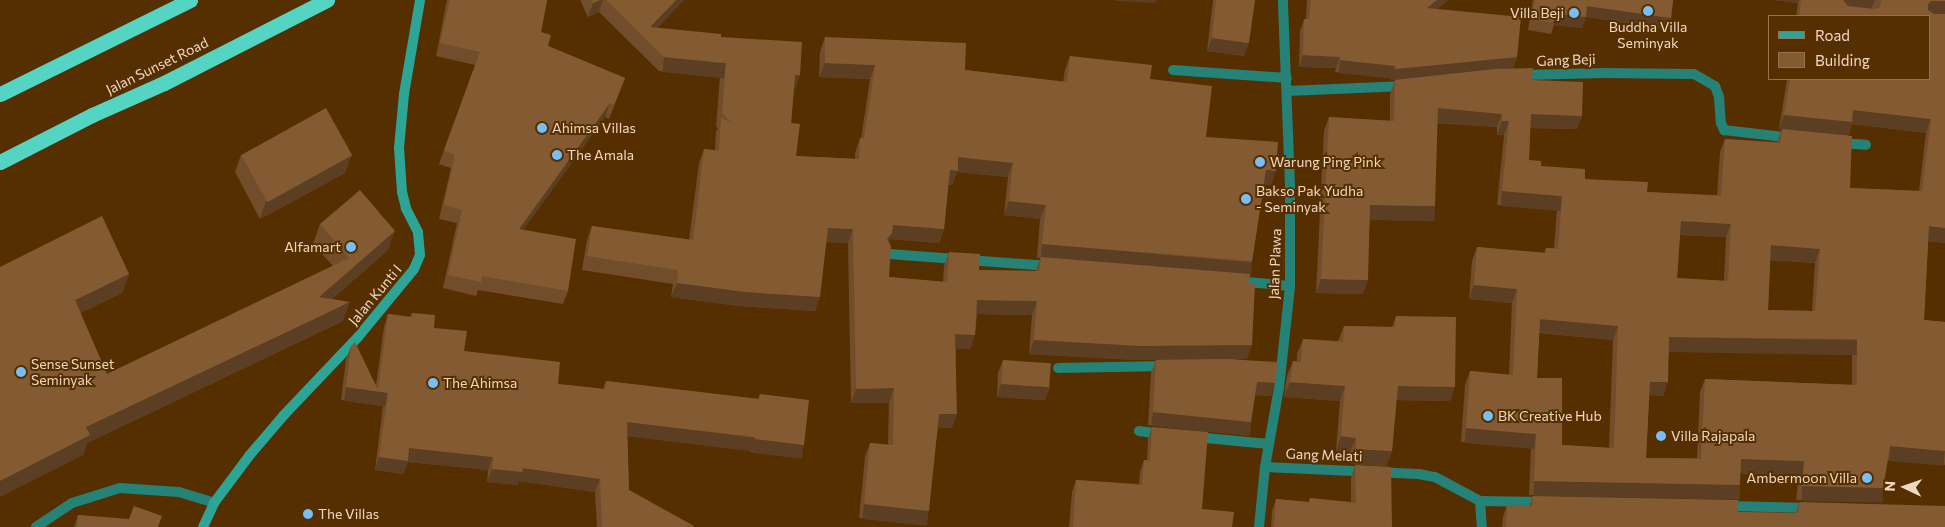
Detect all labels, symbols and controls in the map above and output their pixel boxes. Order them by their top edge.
place label: Villa Beji [1510,5,1564,21]
marker: Buddha Villa Seminyak [1642,5,1654,17]
marker: Villa Beji [1568,7,1580,19]
legend [1768,15,1930,80]
place label: Buddha Villa Seminyak [1609,19,1687,52]
text: Road [1815,26,1850,44]
street label: Jalan Sunset Road [103,34,211,98]
street label: Gang Beji [1536,51,1596,69]
text: Building [1815,51,1870,69]
place label: Ahimsa Villas [552,120,636,136]
marker: Ahimsa Villas [536,122,548,134]
place label: The Amala [567,147,634,163]
marker: The Amala [551,149,563,161]
place label: Warung Ping Pink [1270,154,1381,170]
marker: Warung Ping Pink [1254,156,1266,168]
place label: Bakso Pak Yudha - Seminyak [1256,183,1363,216]
marker: Bakso Pak Yudha - Seminyak [1240,193,1252,205]
street label: Jalan Plawa [1265,228,1285,300]
place label: Alfamart [284,239,341,255]
marker: Alfamart [345,241,357,253]
street label: Jalan Kunti I [345,261,405,329]
place label: Sense Sunset Seminyak [31,356,114,388]
marker: Sense Sunset Seminyak [15,366,27,378]
place label: The Ahimsa [443,375,517,391]
marker: The Ahimsa [427,377,439,389]
place label: BK Creative Hub [1498,408,1602,424]
marker: BK Creative Hub [1482,410,1494,422]
place label: Villa Rajapala [1671,428,1755,444]
marker: Villa Rajapala [1655,430,1667,442]
street label: Gang Melati [1285,445,1363,465]
north arrow [1880,462,1930,512]
place label: Ambermoon Villa [1747,470,1857,486]
marker: Ambermoon Villa [1861,472,1873,484]
text: N [1881,481,1898,492]
place label: The Villas [318,506,379,522]
marker: The Villas [302,508,314,520]

